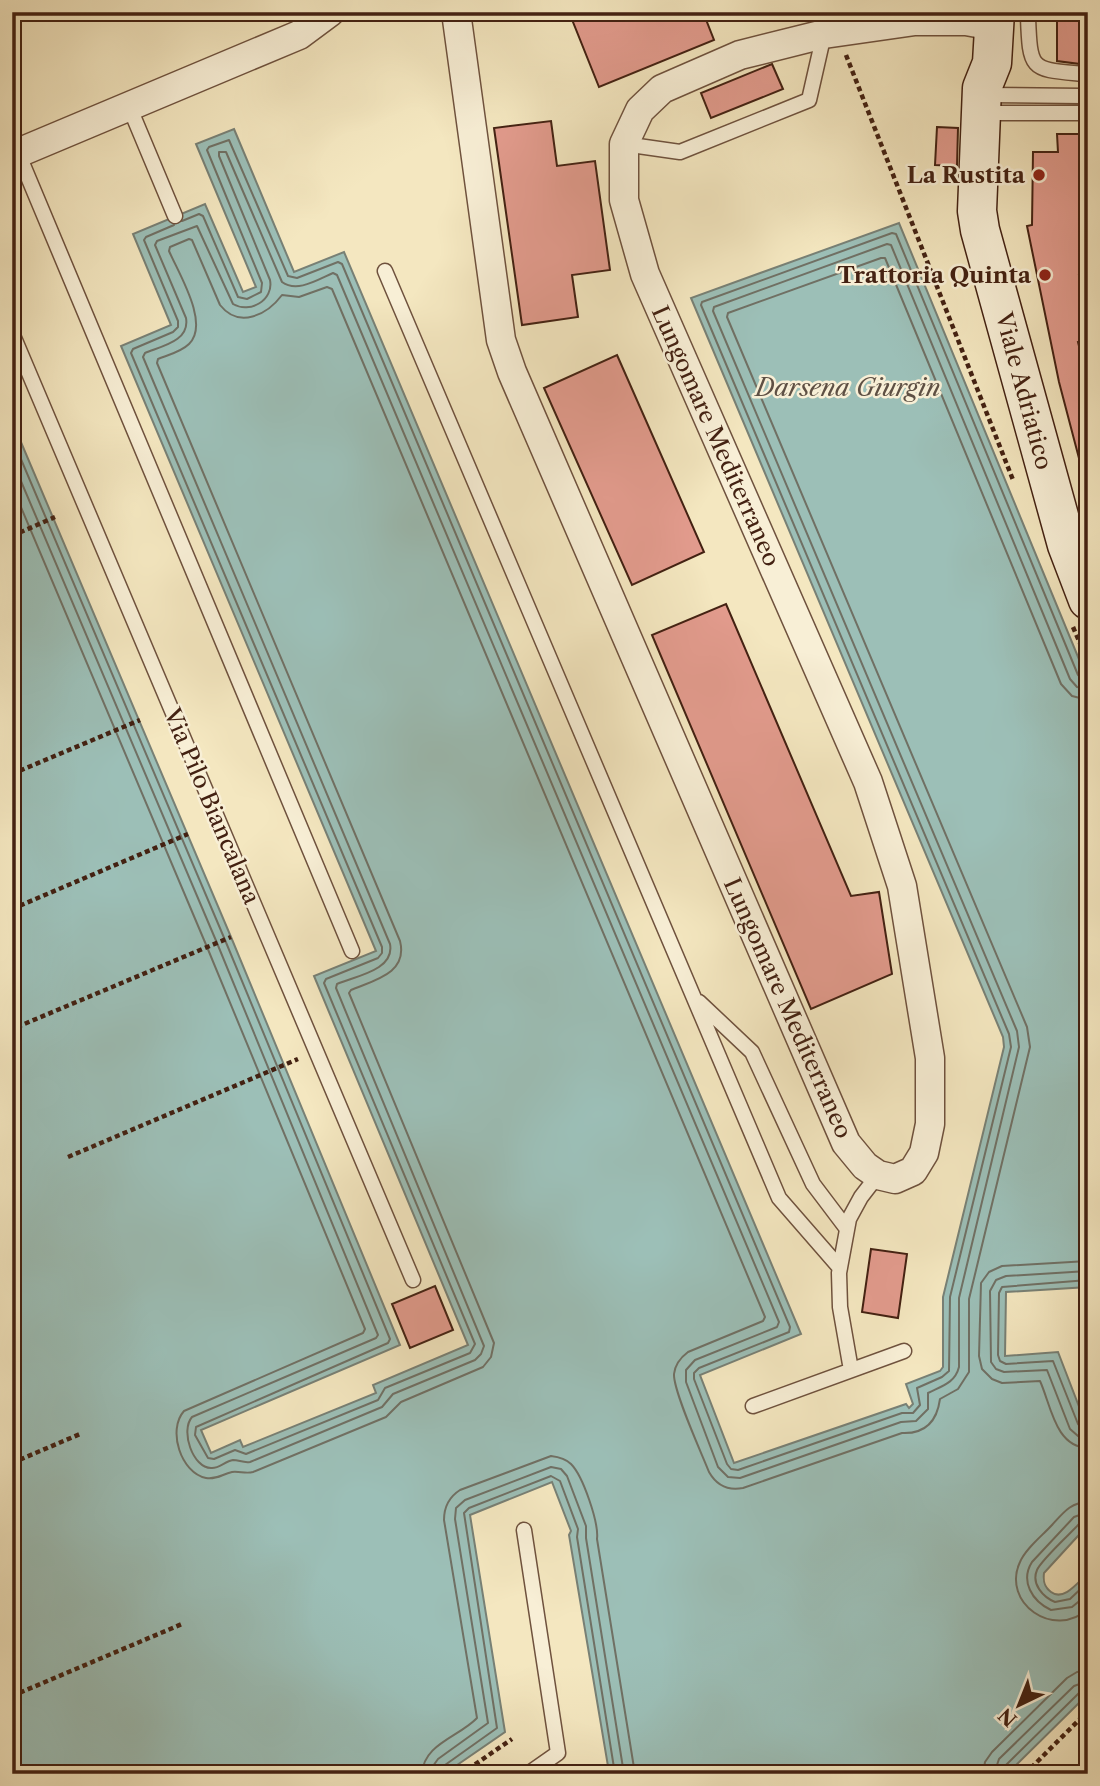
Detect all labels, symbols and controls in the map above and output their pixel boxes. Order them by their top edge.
place label: La Rustita [907,161,1026,189]
marker: La Rustita [1031,167,1047,183]
place label: Trattoria Quinta [837,261,1032,289]
marker: Trattoria Quinta [1037,267,1053,283]
street label: Lungomare Mediterraneo [646,301,786,571]
street label: Viale Adriatico [989,308,1058,473]
water label: Darsena Giurgin [754,373,940,402]
street label: Via Pilo Biancalana [158,703,266,909]
street label: Lungomare Mediterraneo [718,873,858,1143]
north arrow [984,1670,1054,1740]
text: N [994,1703,1022,1731]

